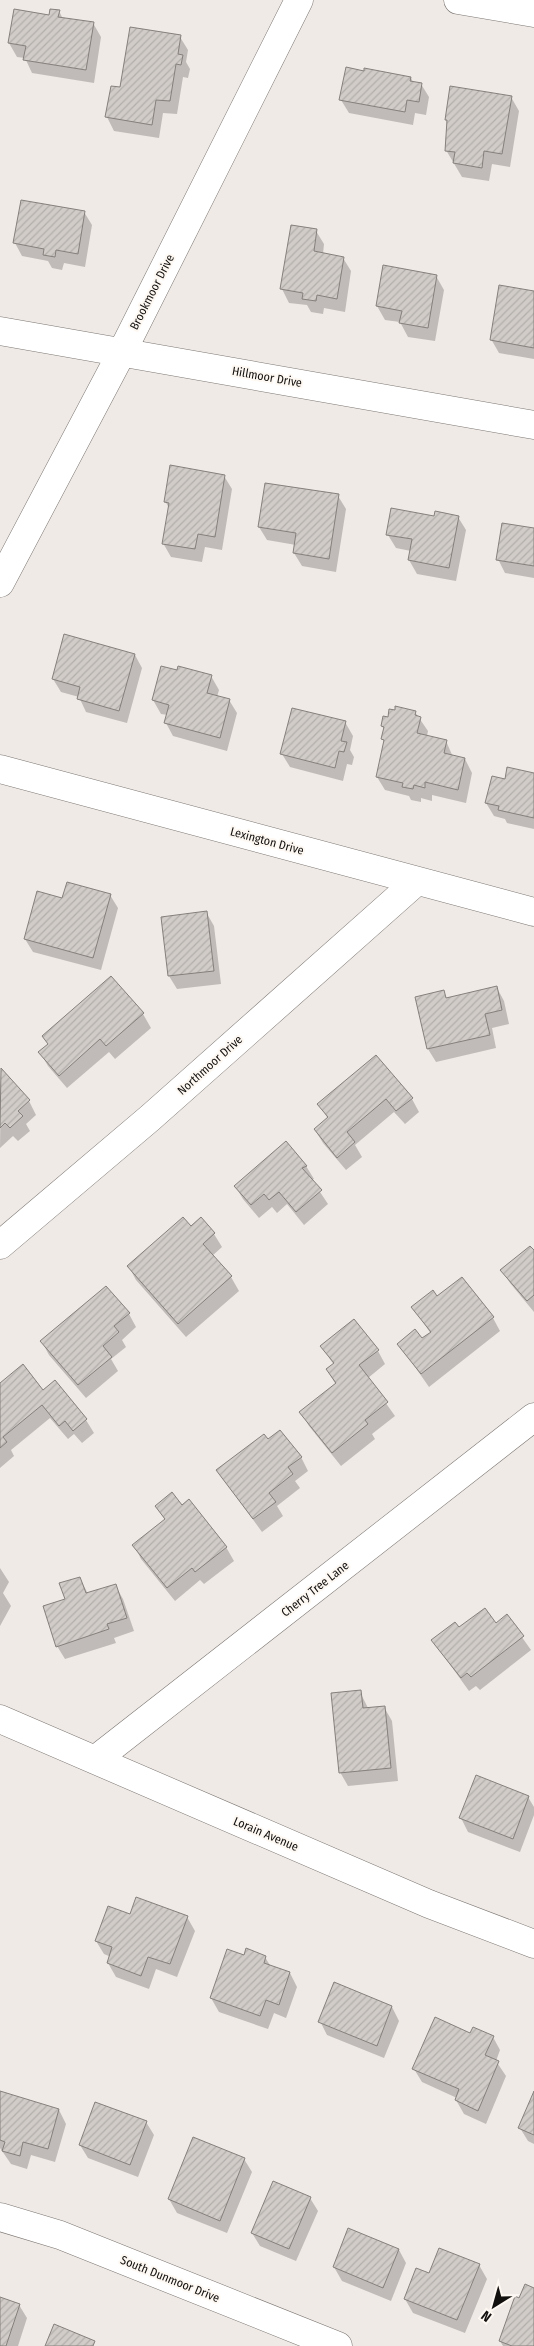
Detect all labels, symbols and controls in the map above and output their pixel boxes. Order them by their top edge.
street label: Brookmoor Drive [127,252,177,332]
street label: Hillmoor Drive [231,364,303,390]
street label: Lexington Drive [229,824,305,858]
street label: Northmoor Drive [175,1032,245,1098]
street label: Cherry Tree Lane [278,1558,352,1620]
street label: Lorain Avenue [231,1814,301,1854]
street label: South Dunmoor Drive [118,2253,222,2305]
north arrow [469,2281,519,2331]
text: N [478,2307,495,2325]

